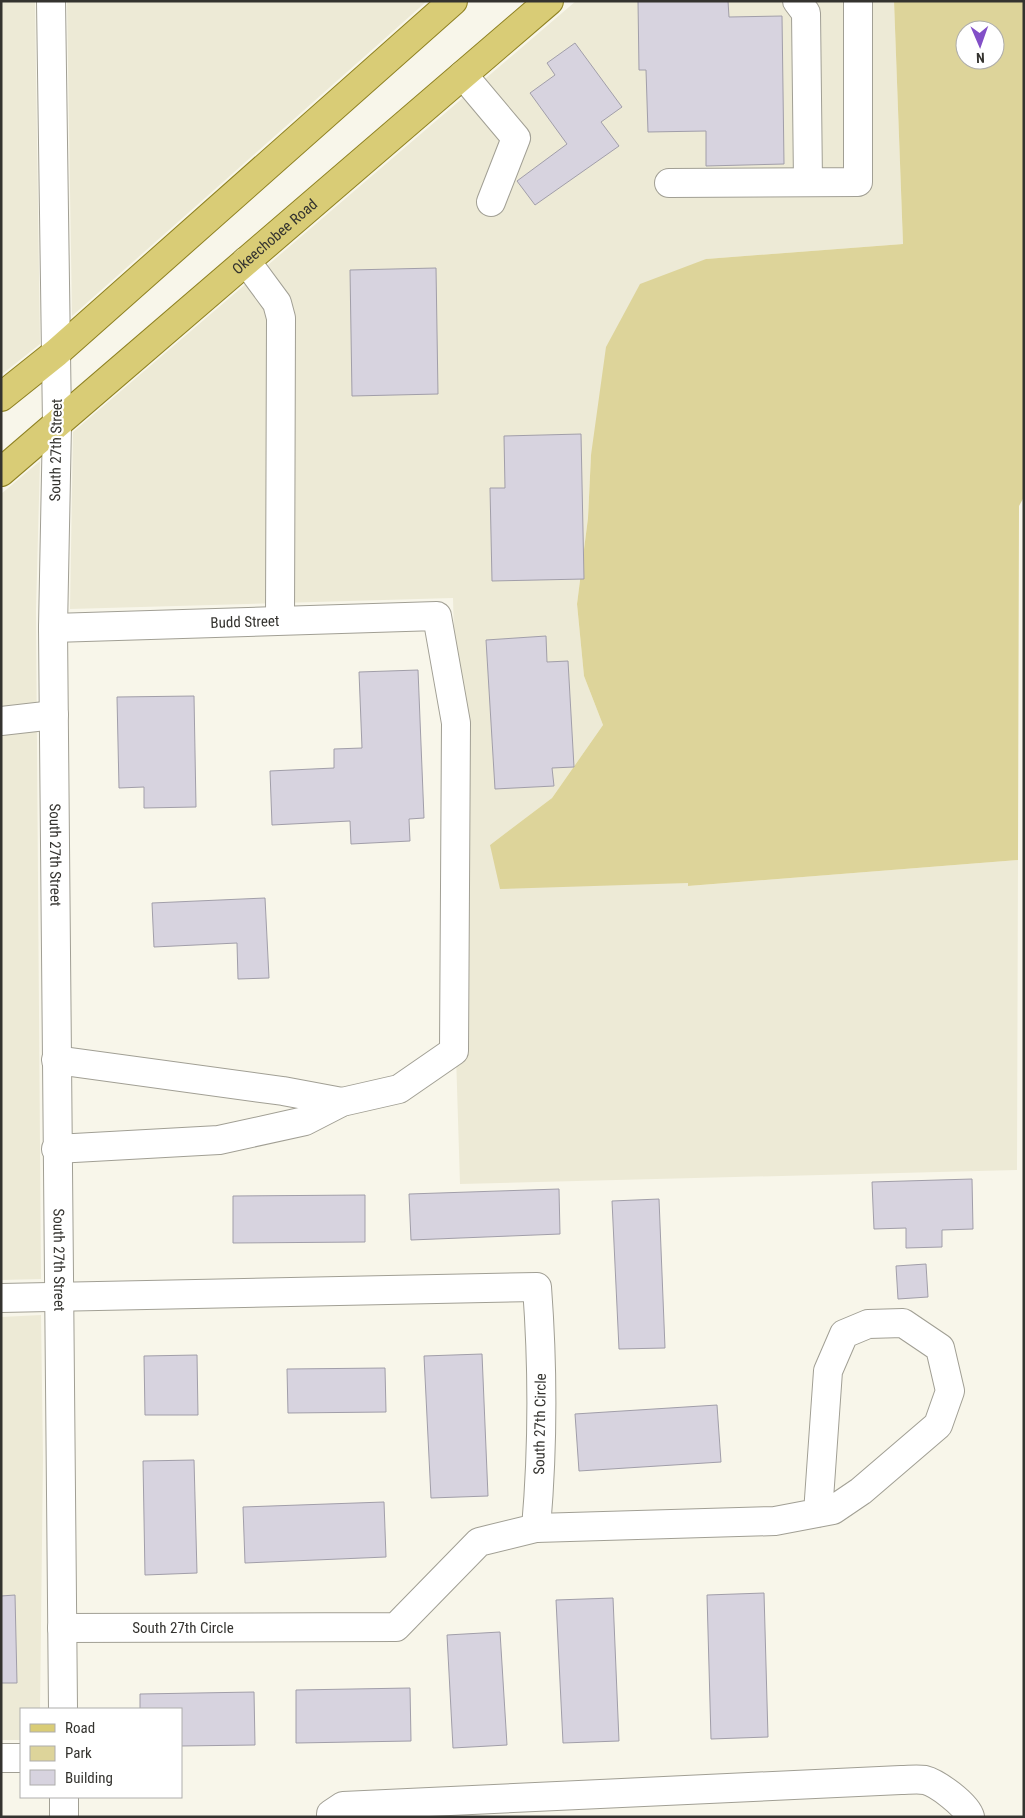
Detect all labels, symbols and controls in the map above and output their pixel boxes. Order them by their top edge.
north arrow [955,20,1005,70]
text: N [976,50,985,66]
street label: Okeechobee Road [229,195,321,278]
street label: South 27th Street [46,398,66,502]
street label: Budd Street [210,612,280,632]
street label: South 27th Street [46,803,65,906]
street label: South 27th Street [49,1208,68,1311]
street label: South 27th Circle [530,1373,550,1475]
street label: South 27th Circle [132,1619,234,1637]
legend [20,1708,182,1798]
text: Road [65,1719,95,1737]
text: Park [65,1744,92,1762]
text: Building [65,1769,113,1787]

